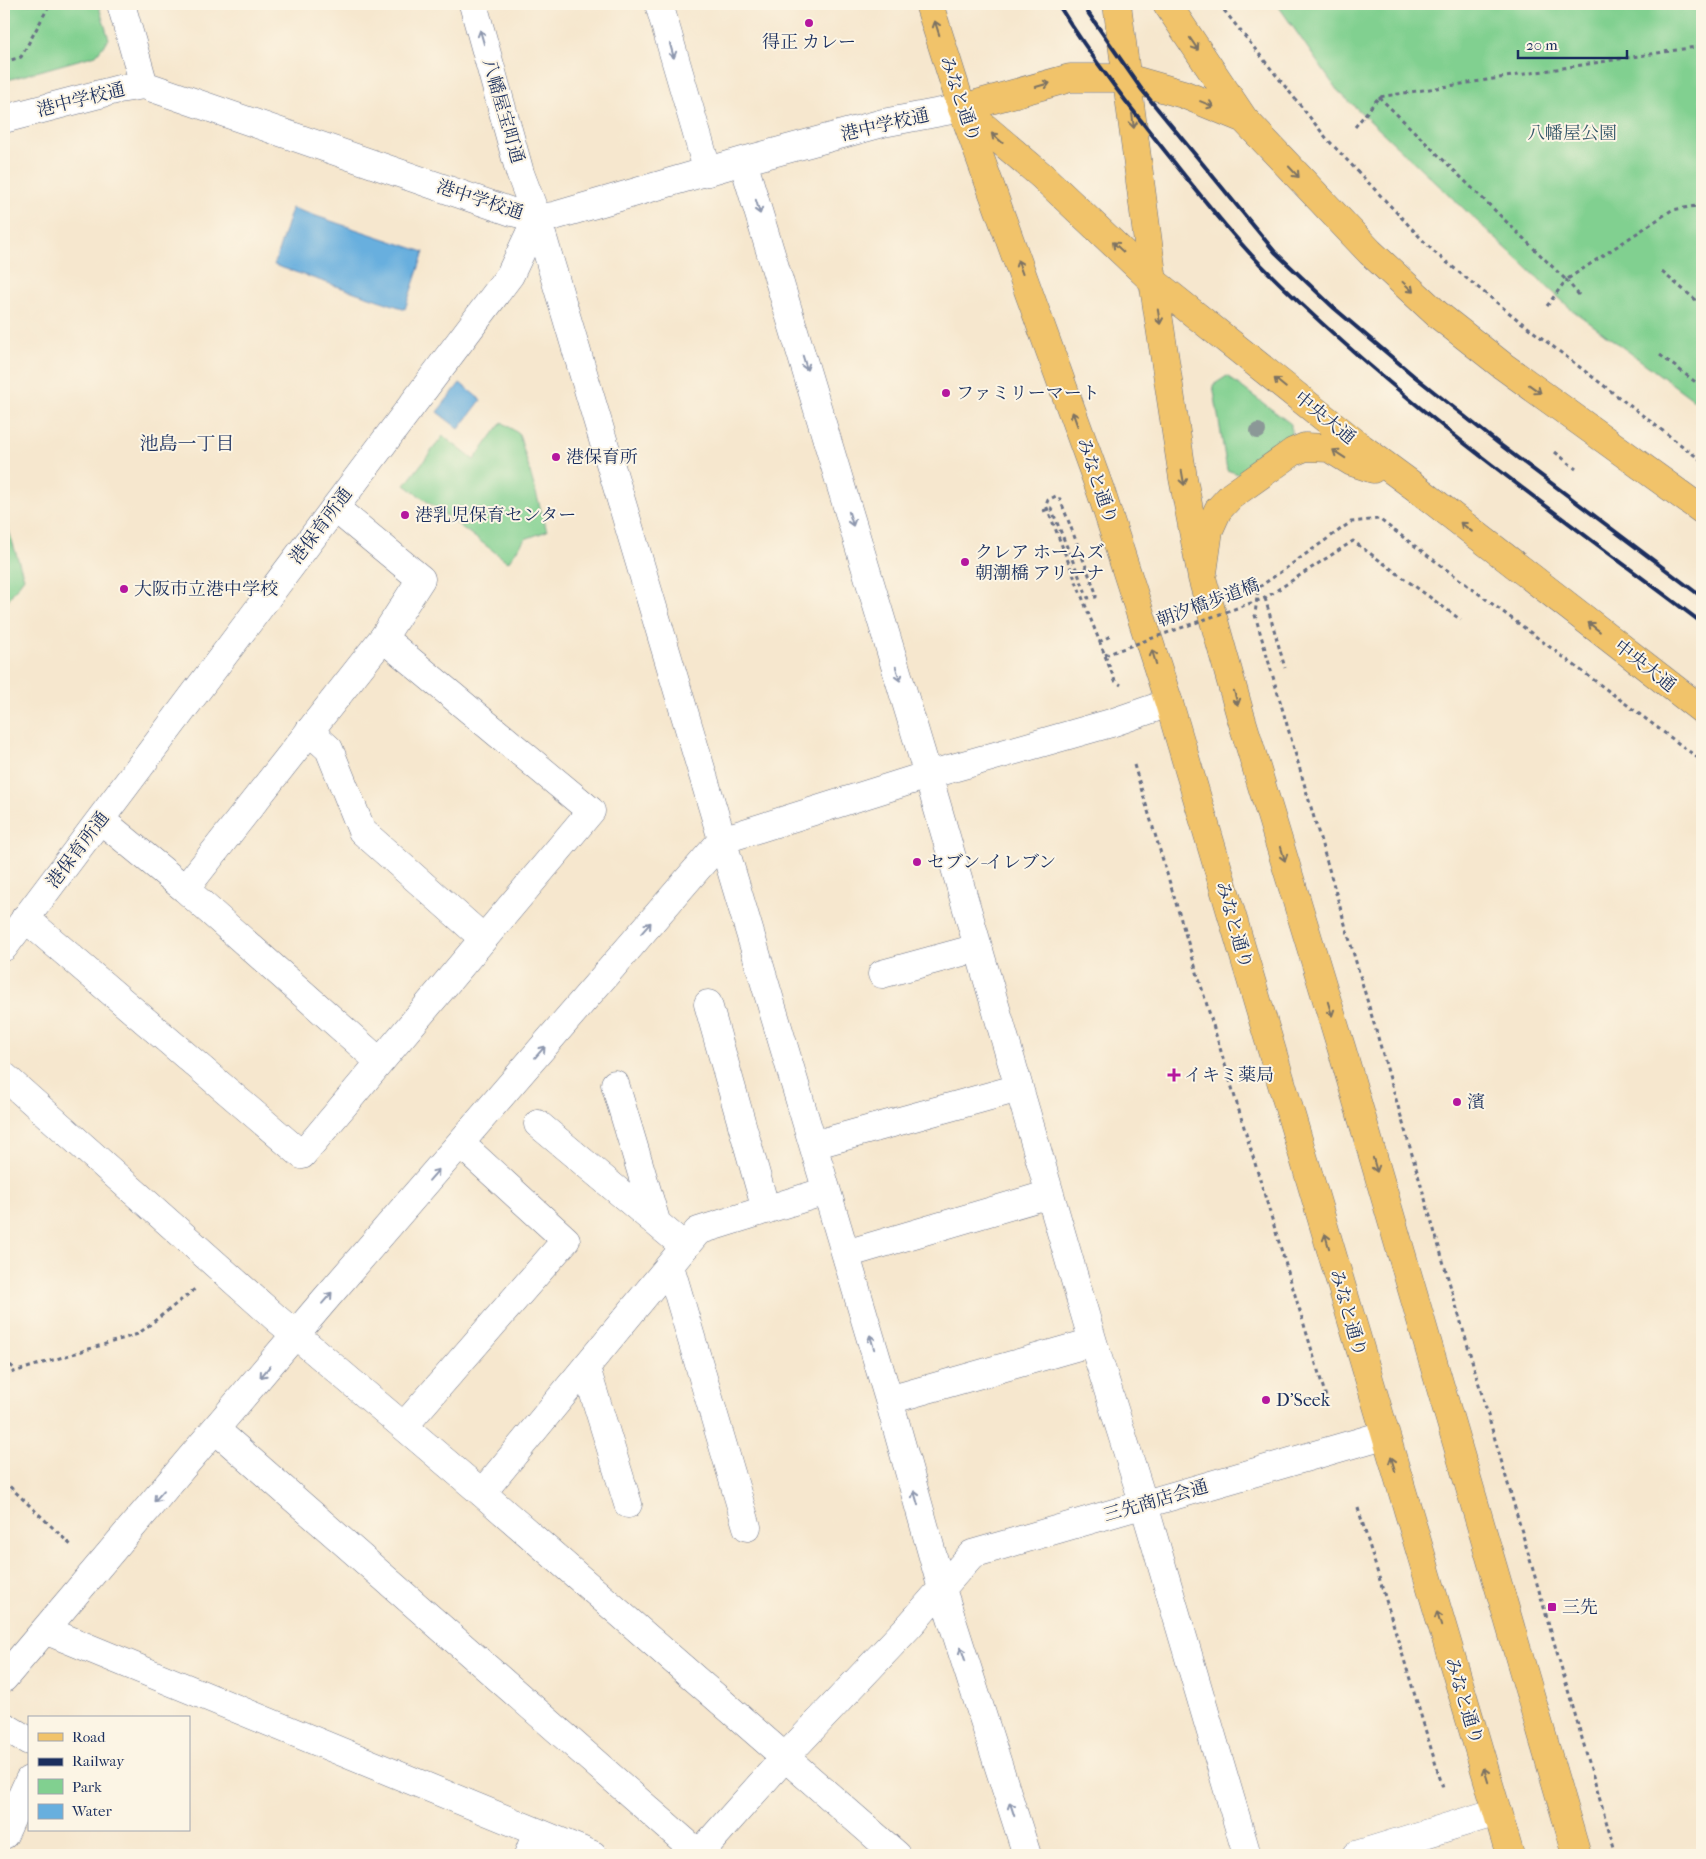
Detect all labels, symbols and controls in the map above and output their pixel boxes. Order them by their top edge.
marker: 得正 カレー [803,17,815,29]
one-way arrow [931,21,941,37]
scale bar [1518,28,1627,60]
one-way arrow [477,30,487,46]
place label: 得正 カレー [762,32,856,53]
text: 20 m [1526,36,1558,54]
one-way arrow [1189,37,1199,51]
one-way arrow [667,42,677,58]
street label: みなと通り [935,53,985,145]
street label: 八幡屋宝町通 [478,56,528,166]
street label: 港中学校通 [35,79,127,121]
one-way arrow [1035,80,1051,90]
one-way arrow [1199,100,1214,109]
street label: 港中学校通 [839,105,931,145]
one-way arrow [1128,113,1138,129]
park label: 八幡屋公園 [1527,123,1617,144]
one-way arrow [991,132,1004,144]
one-way arrow [1288,166,1300,178]
street label: 港中学校通 [434,176,526,224]
one-way arrow [754,199,764,215]
one-way arrow [1111,241,1124,253]
one-way arrow [1015,259,1024,275]
one-way arrow [1402,281,1415,293]
one-way arrow [1154,309,1164,325]
one-way arrow [800,354,810,370]
one-way arrow [1274,377,1287,388]
place label: ファミリーマート [956,383,1100,404]
one-way arrow [1527,384,1541,394]
marker: ファミリーマート [940,387,952,399]
street label: 中央大通 [1290,387,1360,449]
one-way arrow [1070,412,1079,428]
district label: 池島一丁目 [139,433,235,455]
street label: みなと通り [1072,435,1122,527]
place label: 港保育所 [566,447,638,468]
one-way arrow [1332,449,1346,459]
marker: 港保育所 [550,451,562,463]
one-way arrow [1179,470,1189,486]
street label: 港保育所通 [286,484,356,568]
place label: 港乳児保育センター [415,505,576,526]
marker: 港乳児保育センター [399,509,411,521]
one-way arrow [847,510,857,526]
one-way arrow [1460,521,1473,532]
place label: クレア ホームズ 朝潮橋 アリーナ [975,542,1105,584]
marker: クレア ホームズ 朝潮橋 アリーナ [959,556,971,568]
street label: 朝汐橋歩道橋 [1154,575,1262,631]
place label: 大阪市立港中学校 [134,579,278,600]
marker: 大阪市立港中学校 [118,583,130,595]
one-way arrow [1587,622,1601,632]
street label: 中央大通 [1610,636,1680,696]
one-way arrow [1149,649,1158,665]
one-way arrow [893,666,903,682]
one-way arrow [1231,690,1241,706]
street label: 港保育所通 [43,808,113,892]
one-way arrow [1278,845,1288,861]
place label: セブン-イレブン [927,852,1056,873]
marker: セブン-イレブン [911,856,923,868]
street label: みなと通り [1212,879,1256,971]
one-way arrow [640,922,651,935]
one-way arrow [1325,1001,1335,1017]
one-way arrow [534,1045,545,1058]
place label: イキミ薬局 [1184,1065,1274,1086]
marker: イキミ薬局 [1168,1069,1180,1081]
place label: 濱 [1467,1092,1485,1113]
marker: 濱 [1451,1096,1463,1108]
one-way arrow [1371,1157,1381,1173]
one-way arrow [428,1168,439,1181]
one-way arrow [1321,1233,1331,1249]
street label: みなと通り [1326,1267,1370,1359]
one-way arrow [322,1291,333,1304]
one-way arrow [866,1334,876,1350]
one-way arrow [259,1366,270,1379]
place label: D'Seek [1276,1390,1331,1411]
marker: D'Seek [1260,1394,1272,1406]
one-way arrow [1387,1456,1397,1472]
street label: 三先商店会通 [1101,1476,1211,1526]
one-way arrow [154,1489,165,1502]
one-way arrow [911,1491,921,1507]
place label: 三先 [1562,1597,1598,1618]
marker: 三先 [1546,1601,1558,1613]
one-way arrow [1434,1612,1444,1628]
one-way arrow [957,1646,967,1662]
street label: みなと通り [1441,1655,1487,1747]
legend [28,1716,190,1832]
text: Road [72,1728,106,1746]
text: Railway [72,1752,125,1770]
one-way arrow [1480,1767,1490,1783]
text: Park [72,1778,102,1796]
one-way arrow [1007,1801,1016,1817]
text: Water [71,1802,112,1820]

